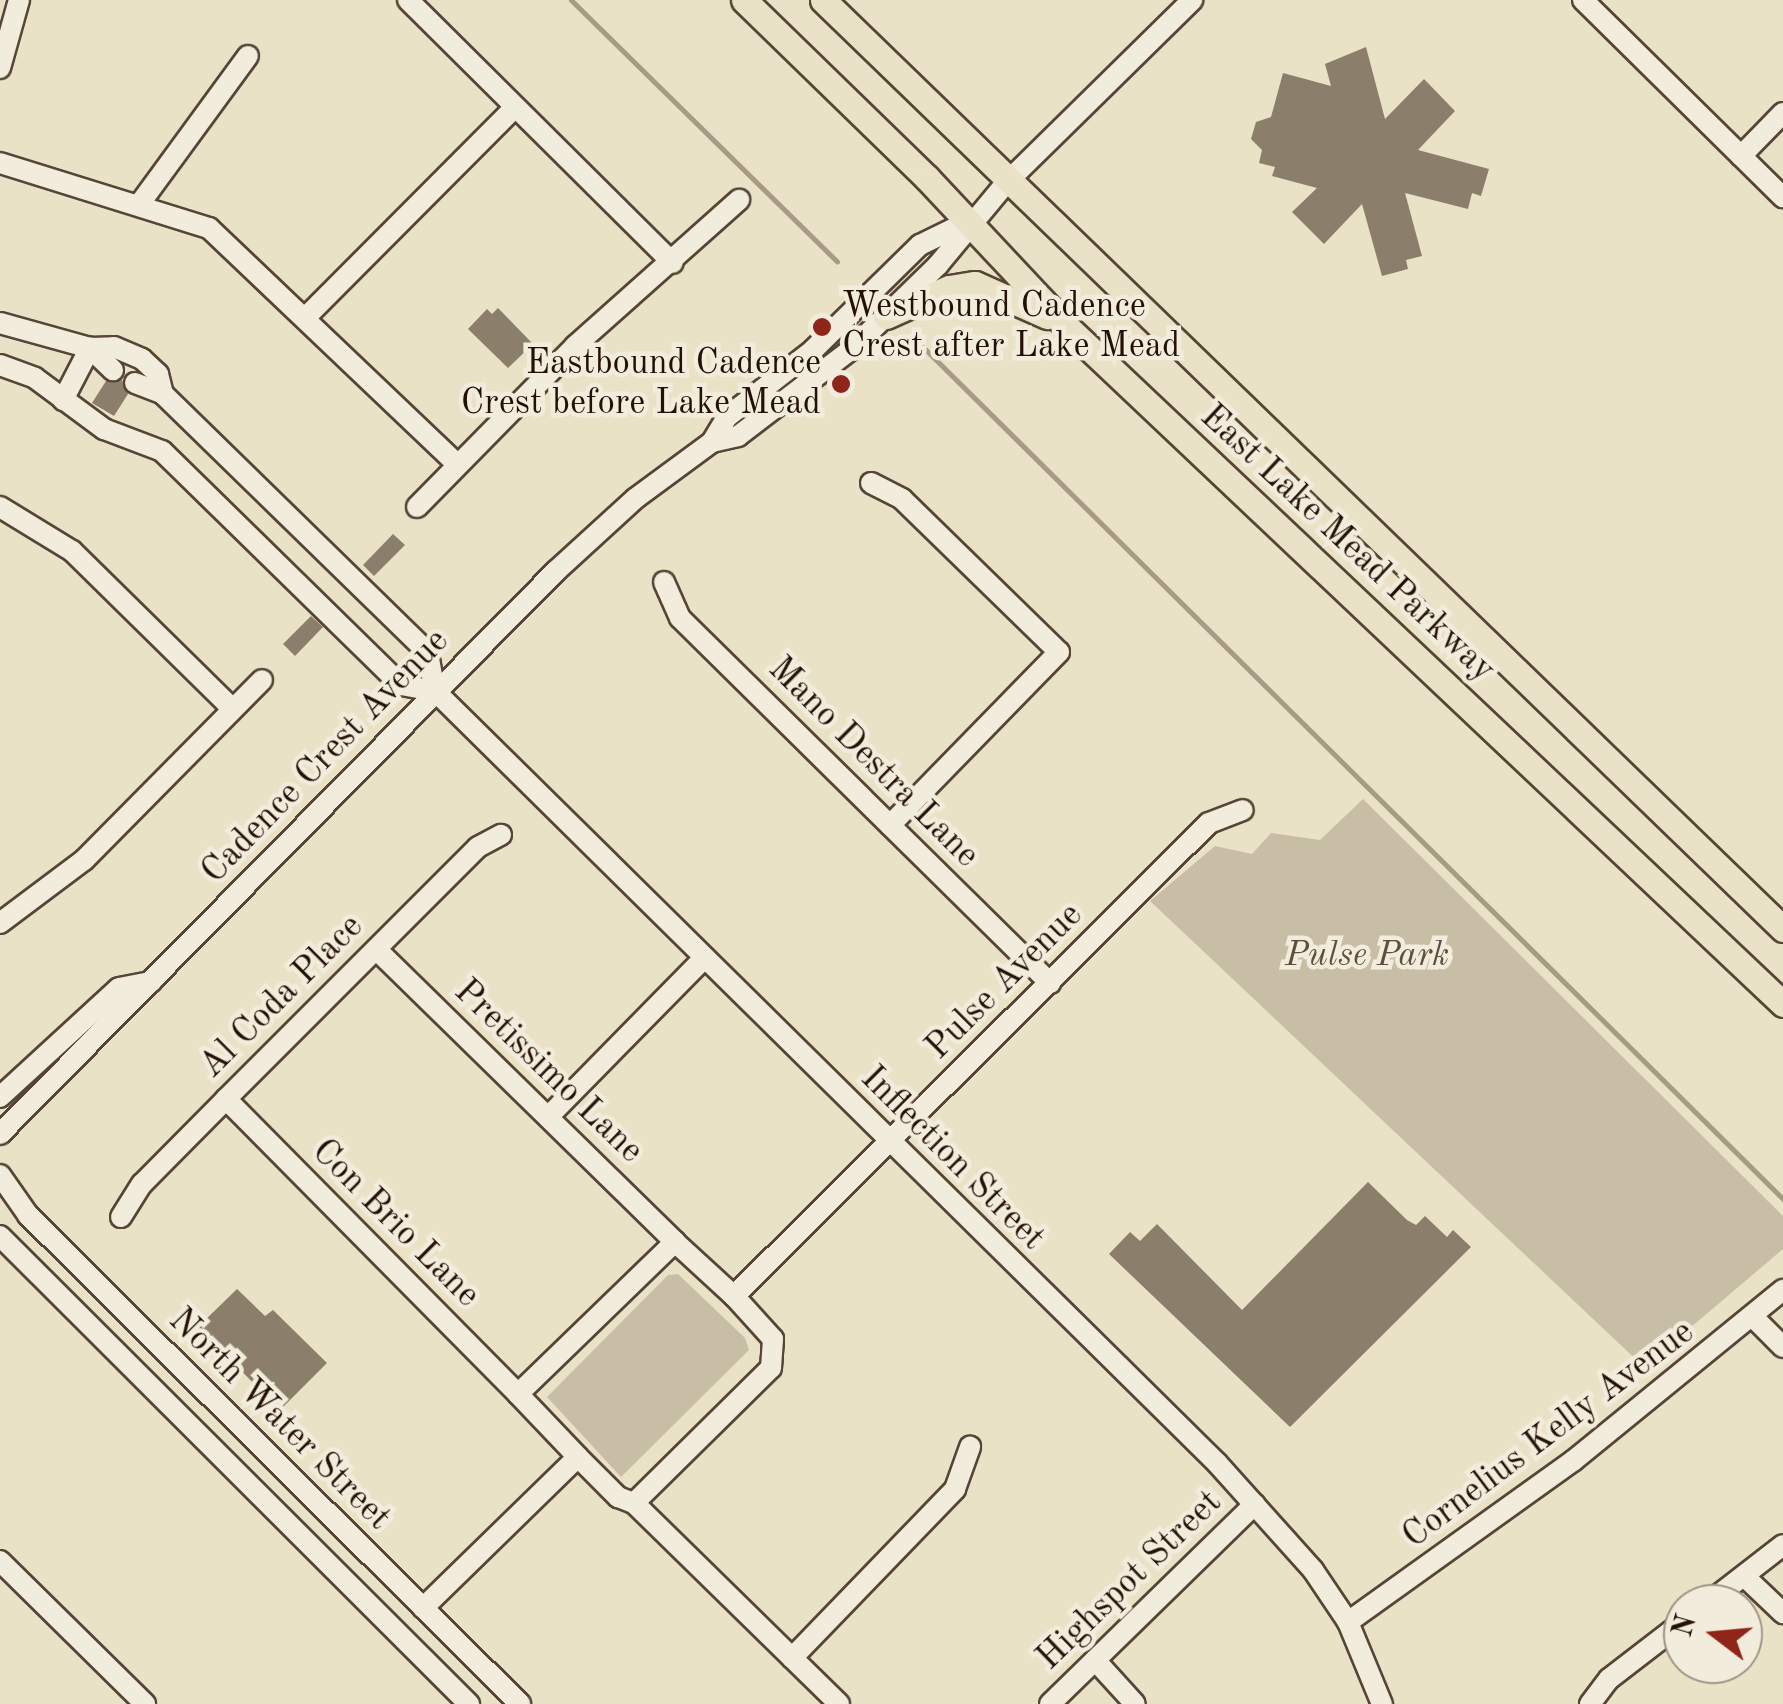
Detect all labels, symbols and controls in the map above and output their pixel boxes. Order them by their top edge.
place label: Westbound Cadence Crest after Lake Mead [842,286,1180,368]
marker: Westbound Cadence Crest after Lake Mead [811,316,833,338]
place label: Eastbound Cadence Crest before Lake Mead [461,343,821,425]
marker: Eastbound Cadence Crest before Lake Mead [830,373,852,395]
street label: East Lake Mead Parkway [1191,396,1503,692]
street label: Cadence Crest Avenue [194,621,458,893]
street label: Mano Destra Lane [759,649,987,877]
street label: Pulse Avenue [918,895,1092,1069]
street label: Al Coda Place [191,906,373,1088]
park label: Pulse Park [1285,935,1449,977]
street label: Pretissimo Lane [445,971,651,1173]
street label: Inflection Street [851,1058,1053,1260]
street label: Con Brio Lane [302,1131,488,1317]
street label: North Water Street [159,1300,399,1540]
street label: Cornelius Kelly Avenue [1395,1312,1703,1558]
street label: Highspot Street [1029,1482,1231,1680]
north arrow [1663,1584,1763,1684]
text: N [1670,1612,1702,1640]

